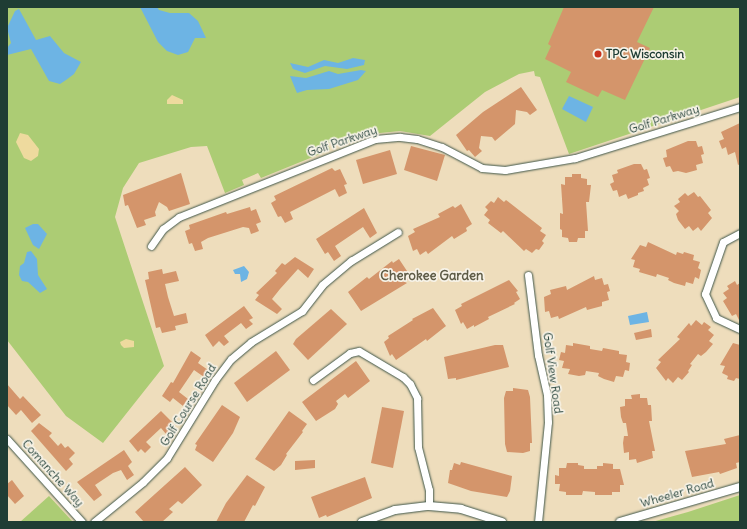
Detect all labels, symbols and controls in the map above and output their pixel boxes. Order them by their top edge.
place label: TPC Wisconsin [606,47,684,61]
marker: TPC Wisconsin [593,49,603,59]
street label: Golf Parkway [627,101,701,137]
street label: Golf Parkway [305,122,379,160]
district label: Cherokee Garden [380,268,484,284]
street label: Golf View Road [540,331,566,415]
street label: Golf Course Road [157,361,219,449]
street label: Comanche Way [19,436,87,510]
street label: Wheeler Road [639,476,715,510]

